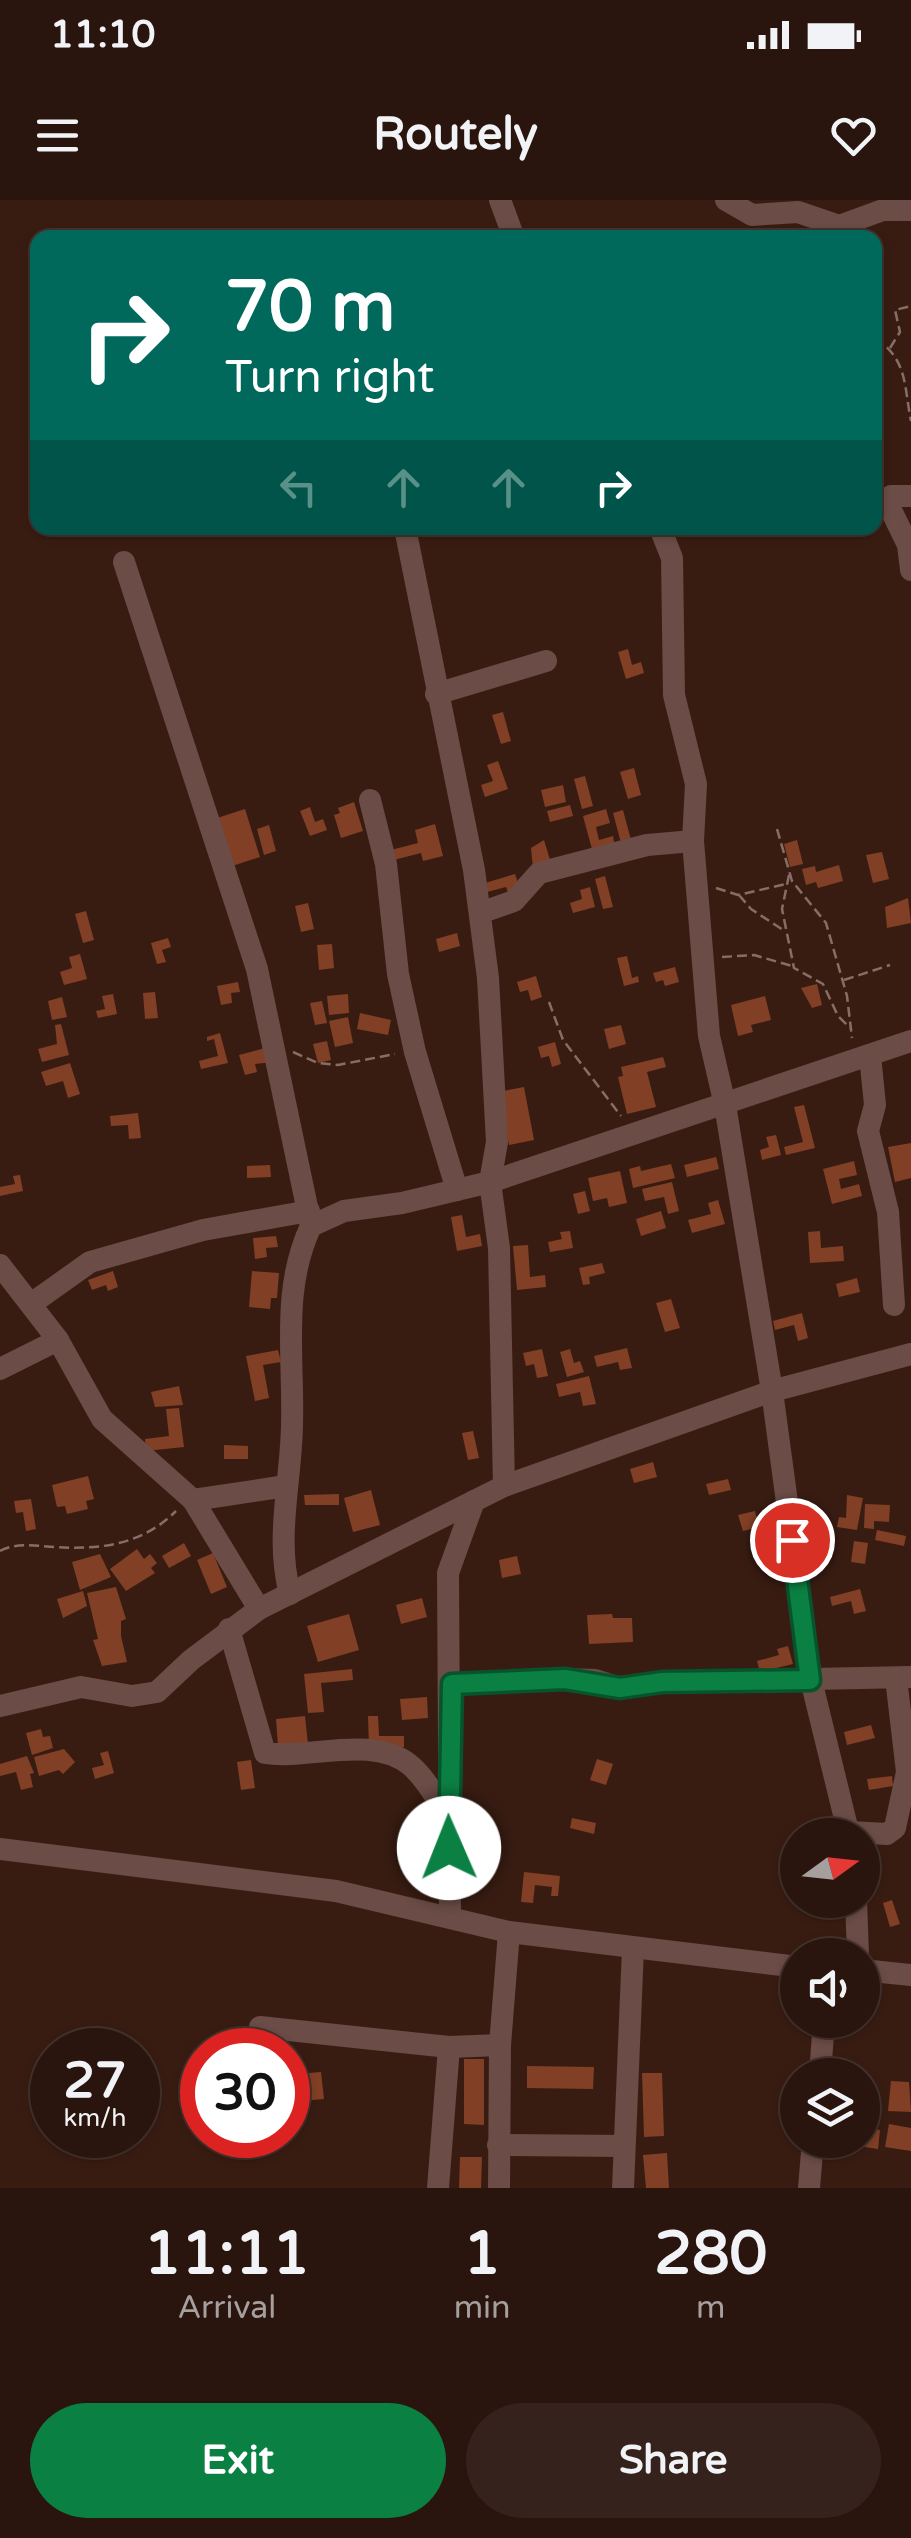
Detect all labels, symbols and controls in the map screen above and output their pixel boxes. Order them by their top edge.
text: 11:10 [50,12,155,58]
icon: menu [30,108,85,163]
text: Routely [373,108,538,162]
icon: heart [826,108,881,163]
text: 70 m [225,266,395,350]
icon: right [60,270,190,400]
text: Turn right [225,351,434,405]
icon: left [271,460,326,515]
icon: ahead [376,460,431,515]
icon: ahead [481,460,536,515]
icon: right [586,460,641,515]
pin [750,1498,835,1583]
icon: arrive [765,1513,820,1568]
position arrow [397,1796,501,1900]
north arrow [780,1818,880,1918]
map controls [780,1818,880,2158]
button: sound [780,1938,880,2038]
speed limit sign: 30 [180,2028,310,2158]
text: 27 [64,2051,126,2111]
button: layers [780,2058,880,2158]
text: km/h [64,2103,126,2133]
text: 11:11 [144,2218,310,2290]
text: 1 [463,2218,501,2290]
text: 280 [654,2218,767,2290]
text: Arrival [177,2289,276,2327]
text: min [454,2289,511,2327]
text: m [696,2289,725,2327]
button: Exit [30,2403,446,2518]
button: Share [466,2403,881,2518]

